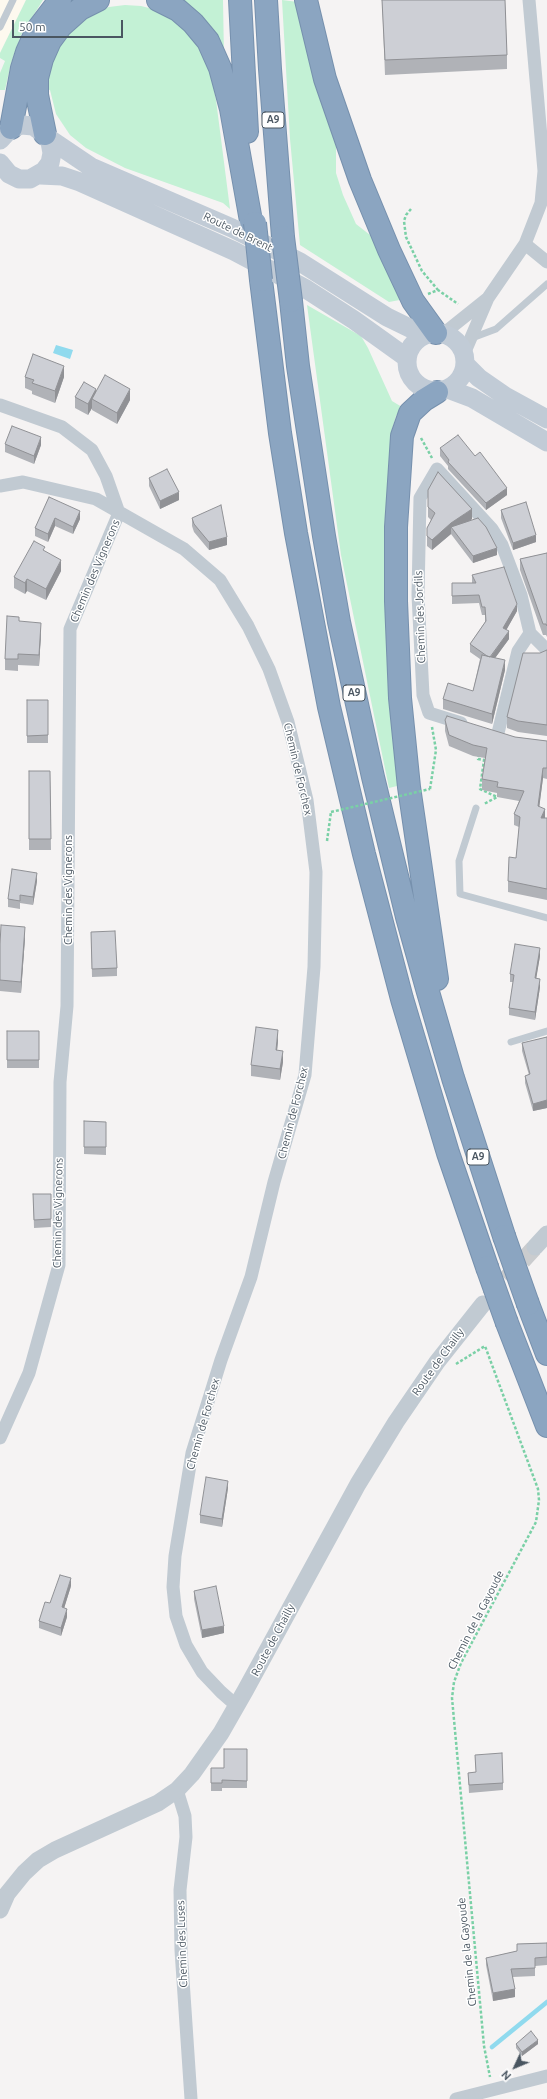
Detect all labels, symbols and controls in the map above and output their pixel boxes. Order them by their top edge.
scale bar [14,12,125,38]
text: 50 m [19,20,46,33]
road number: A9 [262,112,284,128]
street label: Route de Brent [201,210,275,254]
street label: Chemin des Vignerons [67,518,123,624]
street label: Chemin des Jordils [412,570,428,664]
road number: A9 [343,685,365,701]
street label: Chemin de Forchex [281,721,315,817]
street label: Chemin des Vignerons [61,835,75,945]
street label: Chemin de Forchex [275,1066,311,1160]
road number: A9 [467,1149,489,1165]
street label: Chemin des Vignerons [50,1158,66,1268]
street label: Route de Chailly [409,1326,467,1398]
street label: Chemin de Forchex [184,1377,222,1471]
street label: Chemin de la Gayoude [445,1568,507,1672]
street label: Route de Chailly [248,1602,298,1678]
street label: Chemin de la Gayoude [455,1897,479,2007]
street label: Chemin des Luses [174,1900,190,1988]
north arrow [495,2047,535,2087]
text: N [499,2068,514,2082]

